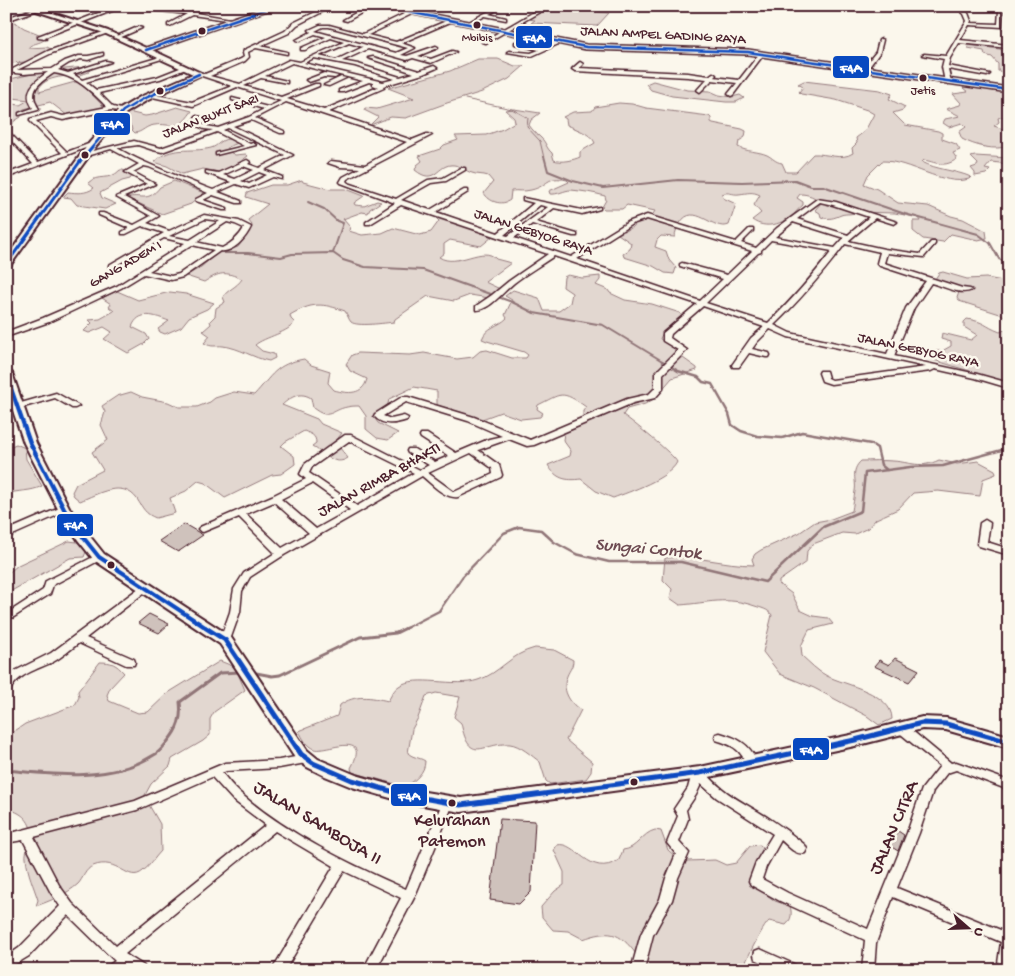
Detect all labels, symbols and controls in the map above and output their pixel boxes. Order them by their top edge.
marker: Mbibis [472,20,482,30]
street label: JALAN AMPEL GADING RAYA [580,23,747,49]
line badge: F4A [515,25,553,49]
unlabelled marker [197,26,207,36]
text: F4A [522,31,547,48]
place label: Mbibis [462,32,493,46]
line badge: F4A [832,55,870,79]
text: F4A [839,61,864,78]
marker: Jetis [918,73,928,83]
place label: Jetis [911,85,936,99]
unlabelled marker [155,86,165,96]
street label: JALAN BUKIT SARI [160,91,262,143]
line badge: F4A [93,112,131,136]
text: F4A [100,117,125,134]
unlabelled marker [80,150,90,160]
street label: JALAN GEBYOG RAYA [472,206,595,260]
street label: GANG ADEM I [87,237,165,293]
street label: JALAN GEBYOG RAYA [856,330,981,372]
street label: JALAN RIMBA BHAKTI [315,439,445,523]
line badge: F4A [56,513,94,537]
text: F4A [63,518,88,535]
water label: Sungai Contok [594,535,704,565]
unlabelled marker [106,560,116,570]
line badge: F4A [792,737,830,761]
text: F4A [799,743,824,760]
street label: JALAN CITRA [865,776,926,878]
street label: JALAN SAMBOJA II [249,777,385,871]
unlabelled marker [629,777,639,787]
line badge: F4A [390,783,428,807]
text: F4A [397,789,422,806]
marker: Kelurahan Patemon [447,798,457,808]
place label: Kelurahan Patemon [414,811,491,853]
north arrow [942,904,992,954]
text: U [968,925,987,938]

